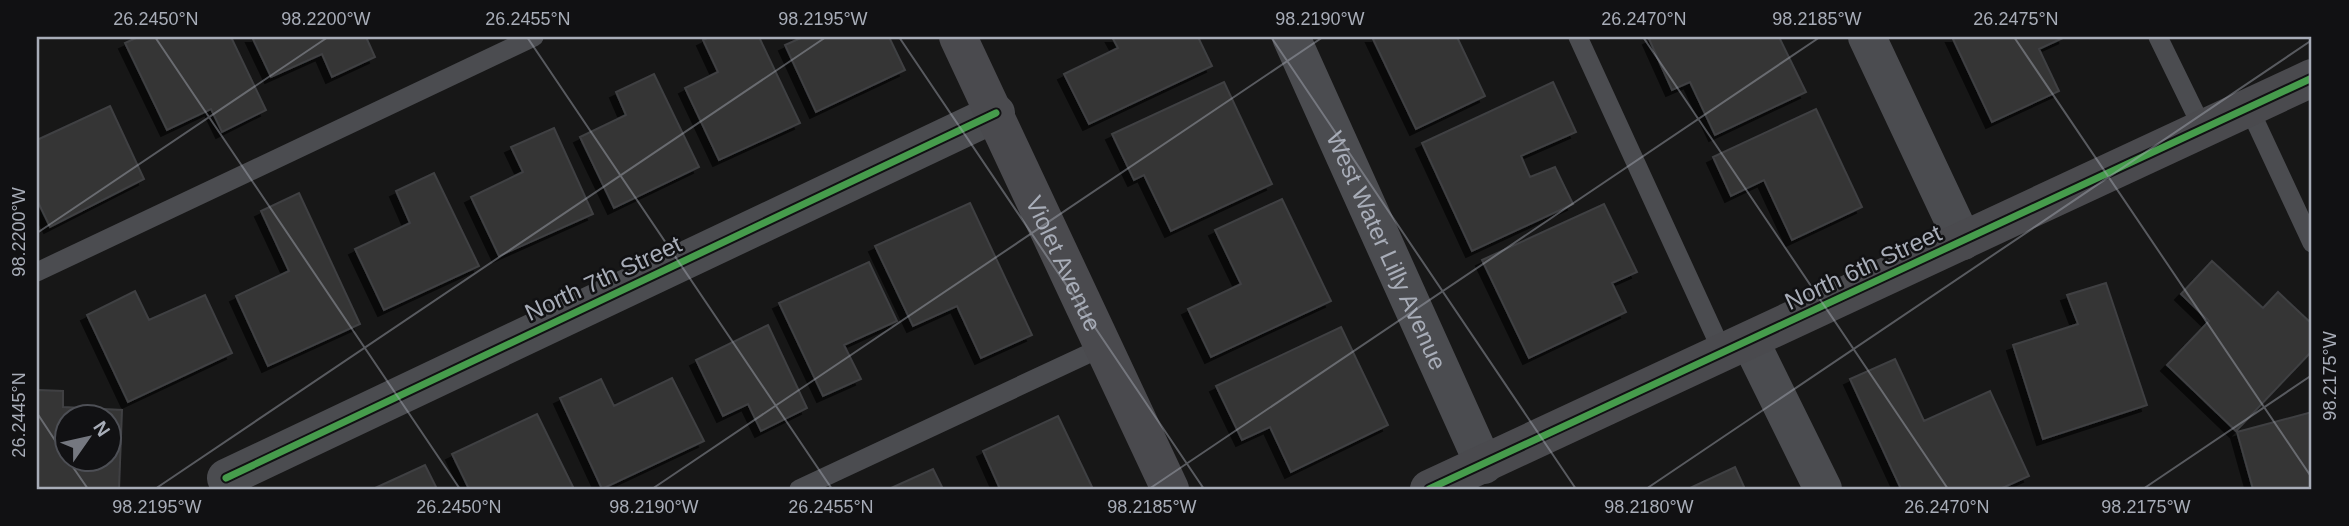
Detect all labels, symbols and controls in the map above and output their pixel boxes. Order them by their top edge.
text: 26.2450°N [113,9,199,29]
text: 98.2200°W [281,9,371,29]
text: 26.2455°N [485,9,571,29]
text: 98.2195°W [778,9,868,29]
text: 98.2190°W [1275,9,1365,29]
text: 26.2470°N [1601,9,1687,29]
text: 98.2185°W [1772,9,1862,29]
text: 26.2475°N [1973,9,2059,29]
street label: West Water Lilly Avenue [1322,127,1453,374]
text: 98.2200°W [9,187,29,277]
street label: Violet Avenue [1021,192,1107,335]
street label: North 6th Street [1781,219,1946,315]
street label: North 7th Street [521,230,686,326]
text: 98.2175°W [2320,331,2340,421]
text: 26.2445°N [9,372,29,458]
north arrow [52,404,122,474]
text: N [89,417,114,440]
text: 98.2195°W [112,497,202,517]
text: 26.2450°N [416,497,502,517]
text: 98.2190°W [609,497,699,517]
text: 26.2455°N [788,497,874,517]
text: 98.2185°W [1107,497,1197,517]
text: 98.2180°W [1604,497,1694,517]
text: 26.2470°N [1904,497,1990,517]
text: 98.2175°W [2101,497,2191,517]

